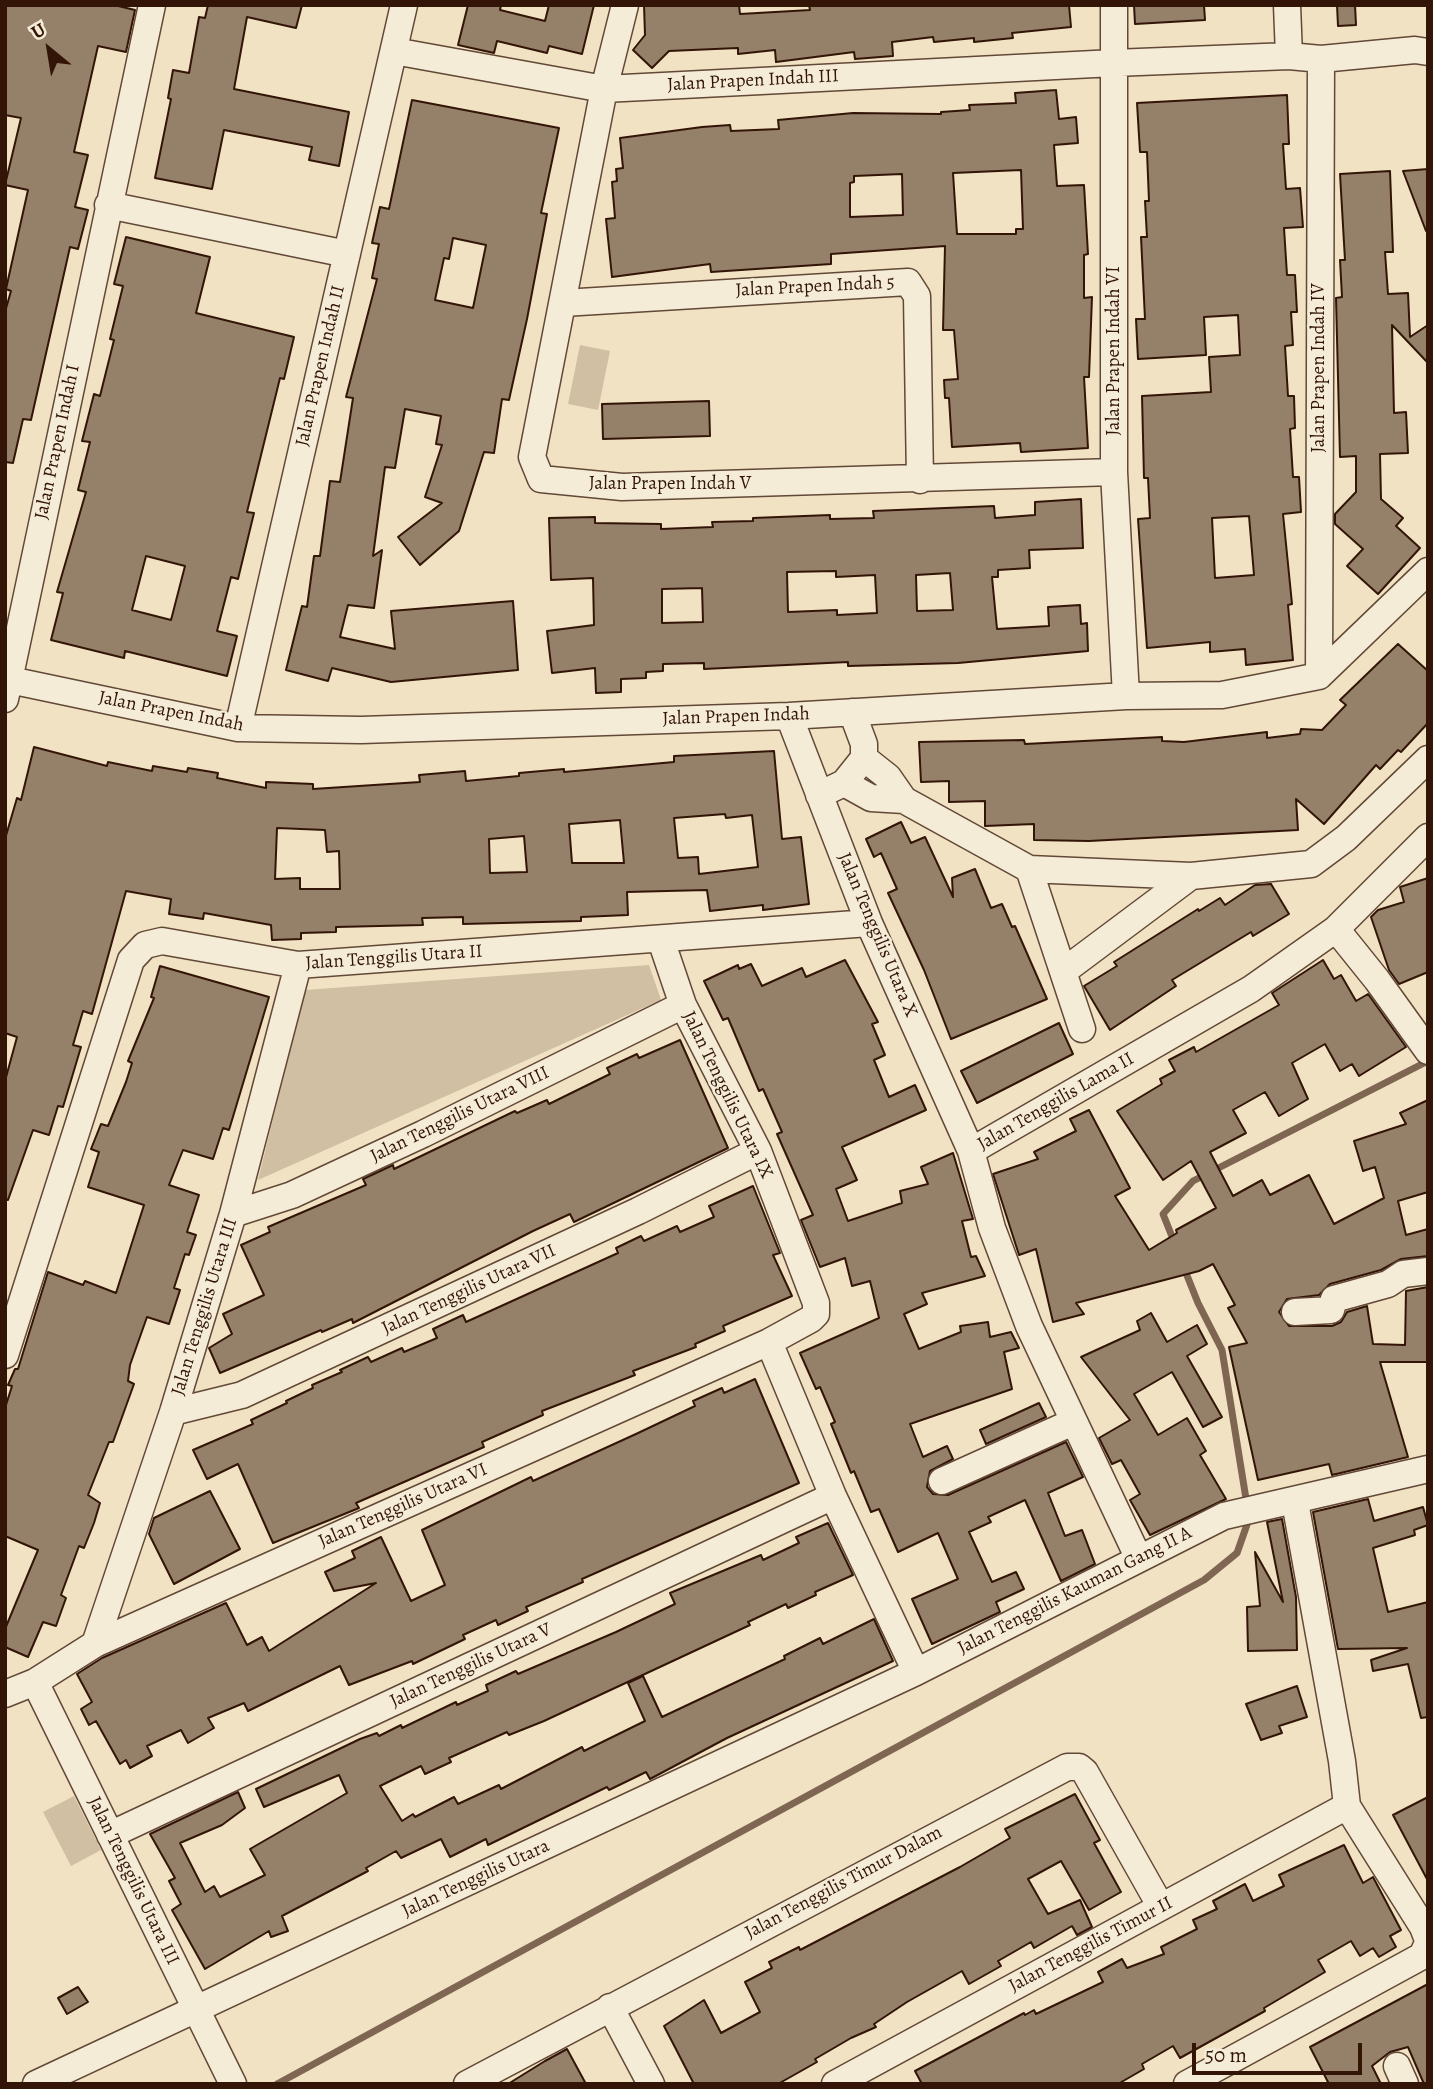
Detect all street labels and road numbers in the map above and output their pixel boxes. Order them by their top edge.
street label: Jalan Prapen Indah III [667,65,839,97]
street label: Jalan Prapen Indah VI [1103,266,1125,436]
street label: Jalan Prapen Indah 5 [735,271,895,303]
street label: Jalan Prapen Indah II [291,283,351,449]
street label: Jalan Prapen Indah IV [1308,283,1330,453]
street label: Jalan Prapen Indah I [30,362,86,522]
street label: Jalan Prapen Indah V [589,473,751,495]
street label: Jalan Prapen Indah [96,687,246,737]
street label: Jalan Prapen Indah [662,703,810,731]
street label: Jalan Tenggilis Utara X [832,849,922,1021]
street label: Jalan Tenggilis Utara II [305,940,483,976]
street label: Jalan Tenggilis Utara IX [677,1008,777,1182]
street label: Jalan Tenggilis Lama II [974,1048,1138,1156]
street label: Jalan Tenggilis Utara VIII [367,1062,553,1168]
street label: Jalan Tenggilis Utara III [167,1215,243,1399]
street label: Jalan Tenggilis Utara VII [378,1240,560,1340]
street label: Jalan Tenggilis Utara VI [315,1459,491,1553]
street label: Jalan Tenggilis Kauman Gang II A [954,1522,1196,1660]
street label: Jalan Tenggilis Utara V [387,1619,555,1713]
street label: Jalan Tenggilis Utara III [82,1793,184,1969]
street label: Jalan Tenggilis Timur Dalam [742,1821,946,1945]
street label: Jalan Tenggilis Utara [399,1835,553,1923]
street label: Jalan Tenggilis Timur II [1005,1892,1177,1998]

